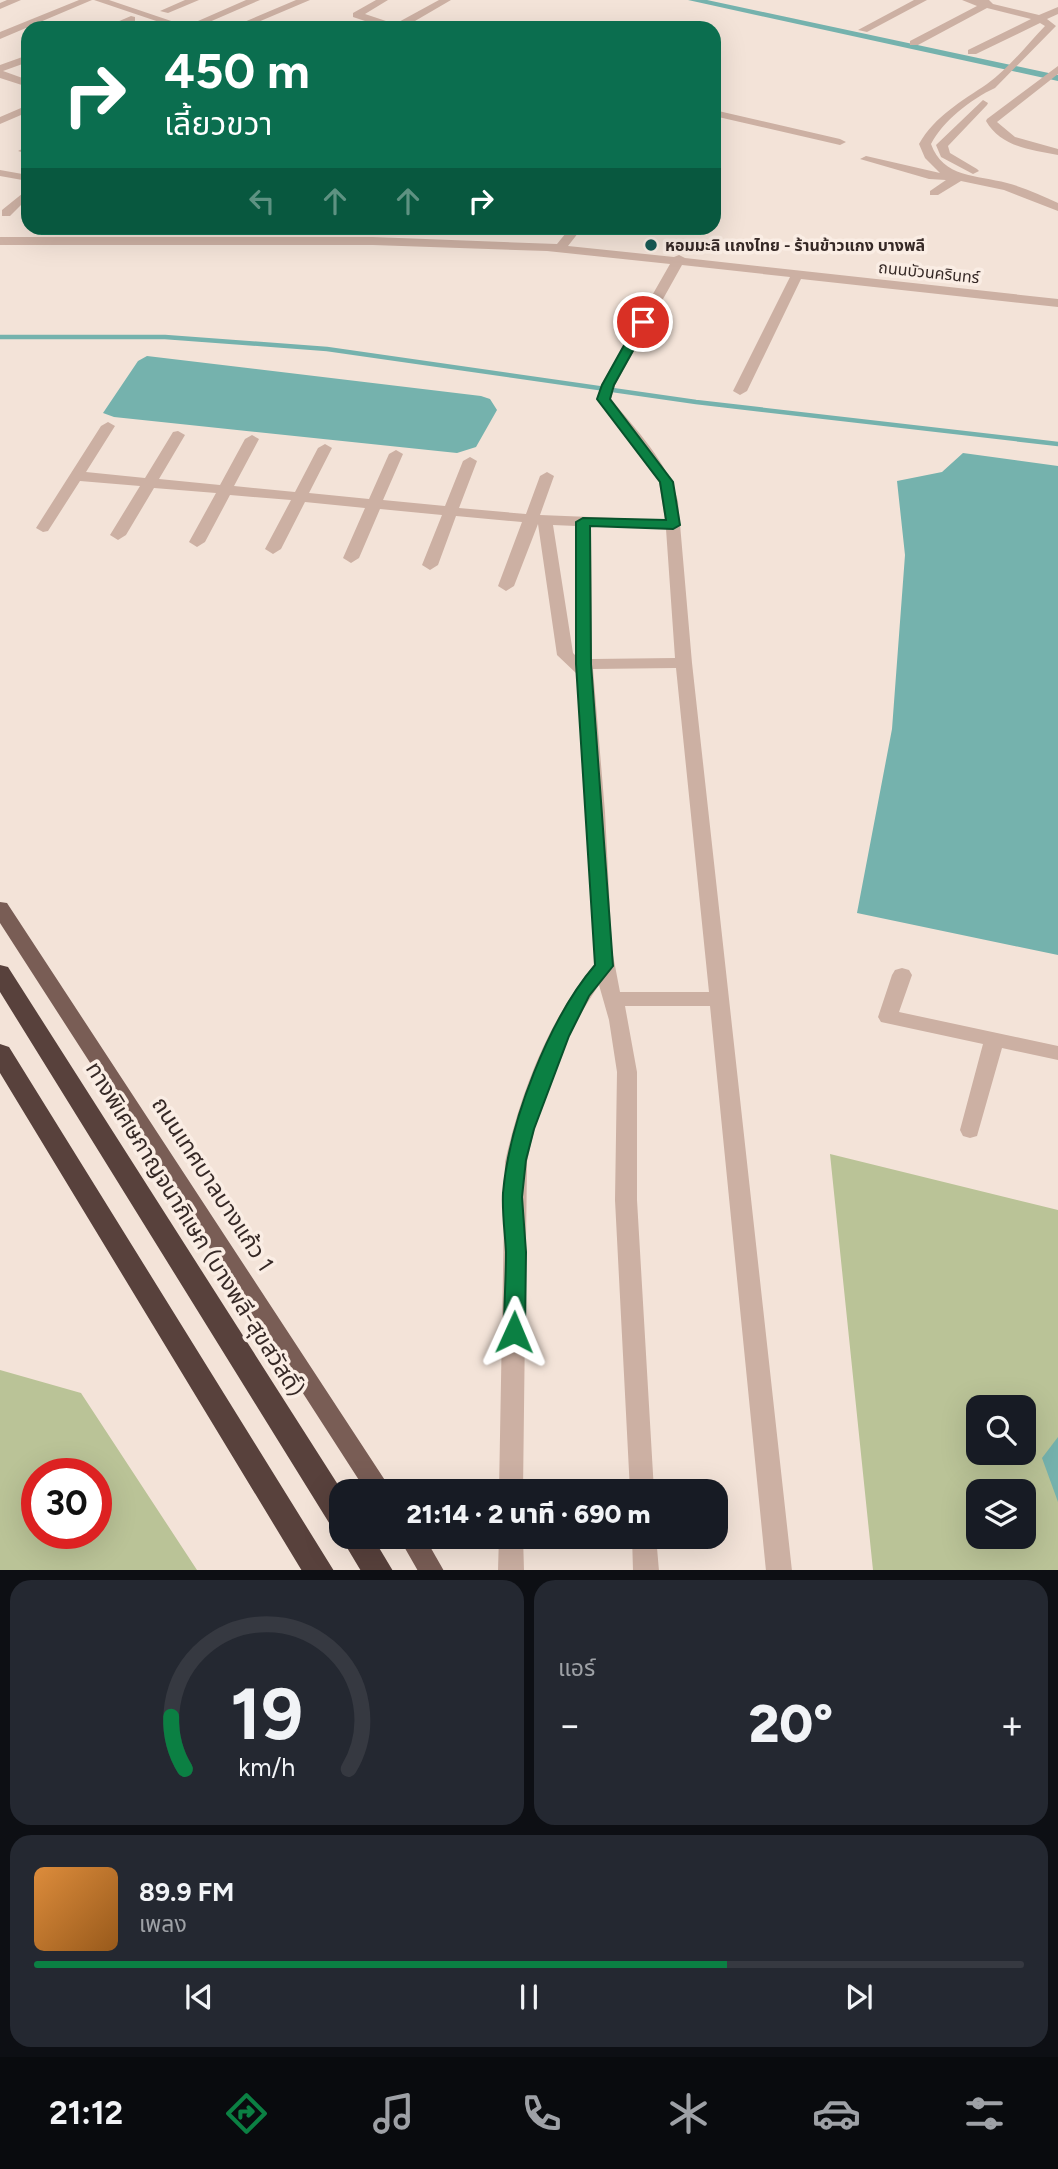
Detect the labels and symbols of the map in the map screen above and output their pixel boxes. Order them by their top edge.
place label: หอมมะลิ เเกงไทย - ร้านข้าวแกง บางพลี [665,236,925,255]
marker: หอมมะลิ เเกงไทย - ร้านข้าวแกง บางพลี [643,237,659,253]
street label: ถนนบัวนครินทร์ [877,258,981,287]
pin [613,292,673,352]
street label: ทางพิเศษกาญจนาภิเษก (บางพลี-สุขสวัสดิ์) [80,1056,310,1402]
street label: ถนนเทศบาลบางแก้ว 1 [146,1091,280,1277]
position arrow [477,1295,551,1369]
speed limit sign: 30 [21,1458,112,1549]

